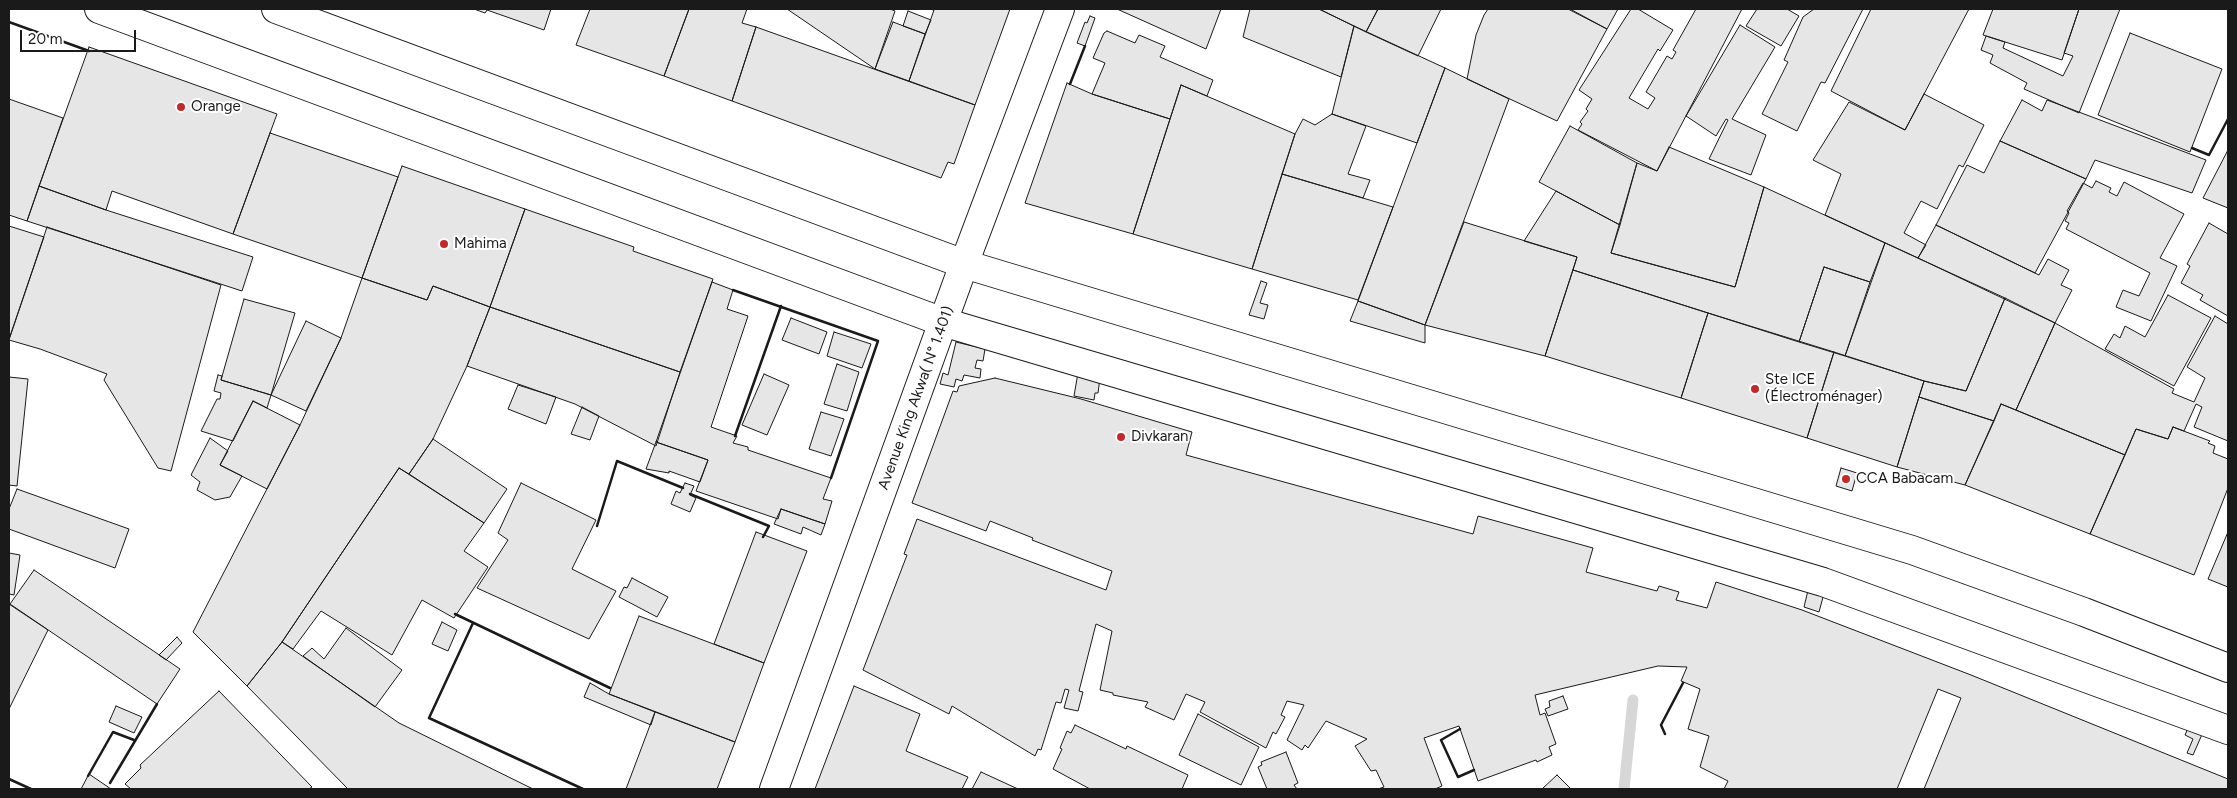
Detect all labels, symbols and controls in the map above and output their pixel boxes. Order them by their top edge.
scale bar [22,20,139,52]
text: 20 m [28,30,62,48]
place label: Orange [191,98,241,116]
marker: Orange [175,101,187,113]
place label: Mahima [454,235,507,253]
marker: Mahima [438,238,450,250]
street label: Avenue King Akwa( N° 1.401) [874,304,958,492]
place label: Ste ICE (Électroménager) [1765,371,1883,406]
marker: Ste ICE (Électroménager) [1749,383,1761,395]
place label: Divkaran [1131,428,1188,446]
marker: Divkaran [1115,431,1127,443]
place label: CCA Babacam [1856,470,1953,488]
marker: CCA Babacam [1840,473,1852,485]

